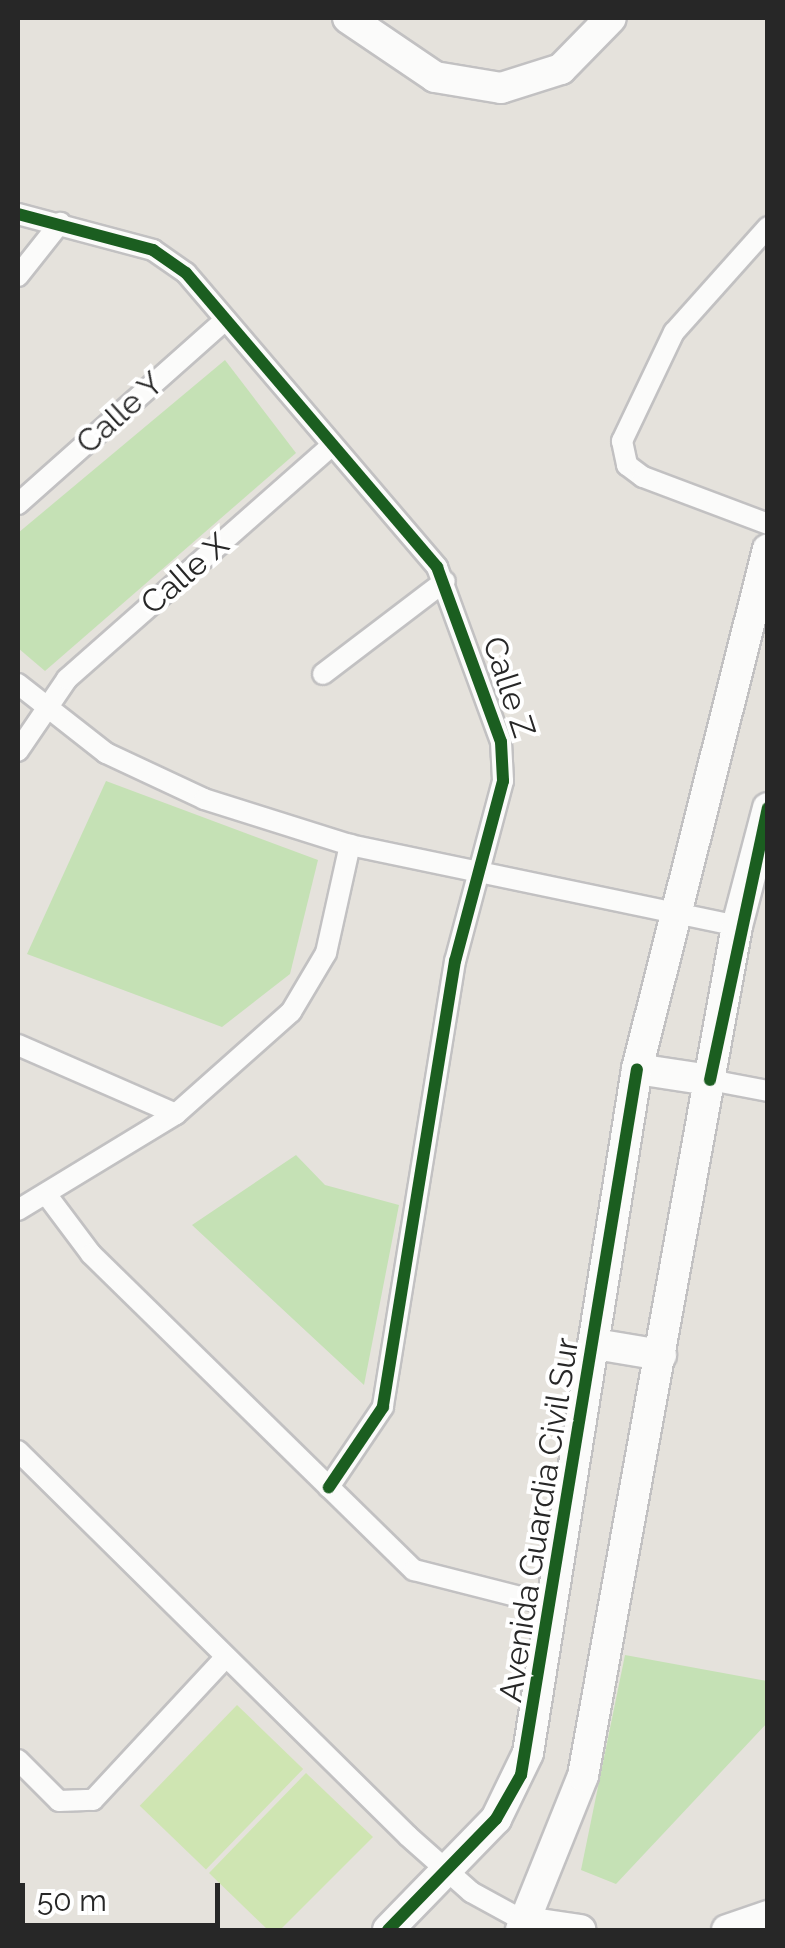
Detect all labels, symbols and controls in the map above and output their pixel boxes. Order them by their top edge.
street label: Calle Y [68,364,172,462]
street label: Calle X [133,525,237,623]
street label: Calle Z [475,632,543,742]
street label: Avenida Guardia Civil Sur [491,1335,587,1705]
scale bar [25,1863,225,1925]
text: 50 m [37,1883,107,1918]

